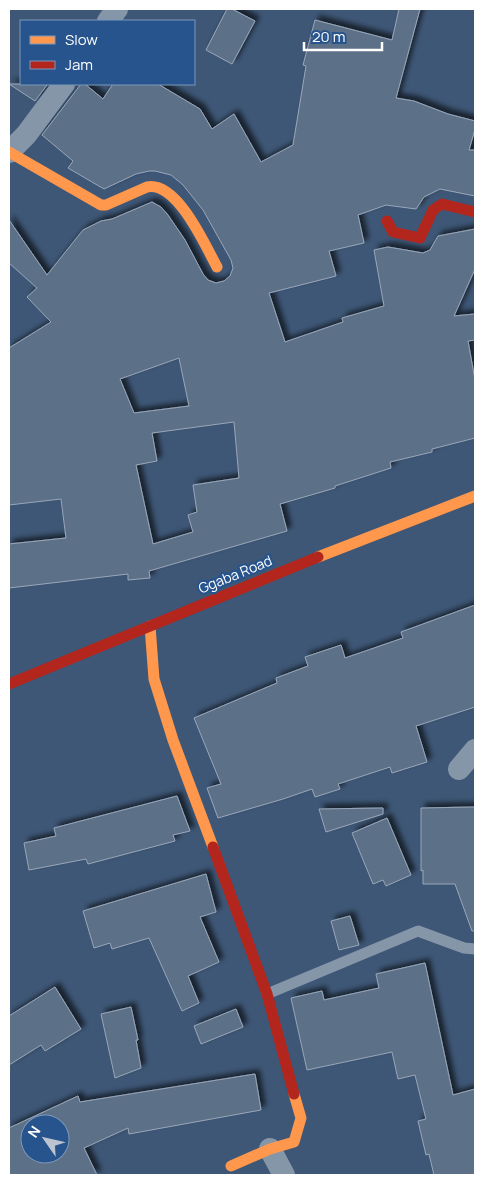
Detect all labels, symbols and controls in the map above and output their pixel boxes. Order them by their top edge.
legend [20,20,195,85]
scale bar [304,20,382,52]
text: 20 m [312,26,345,47]
text: Slow [65,29,98,50]
text: Jam [65,54,93,75]
street label: Ggaba Road [195,551,275,597]
north arrow [20,1114,70,1164]
text: N [23,1122,44,1141]

